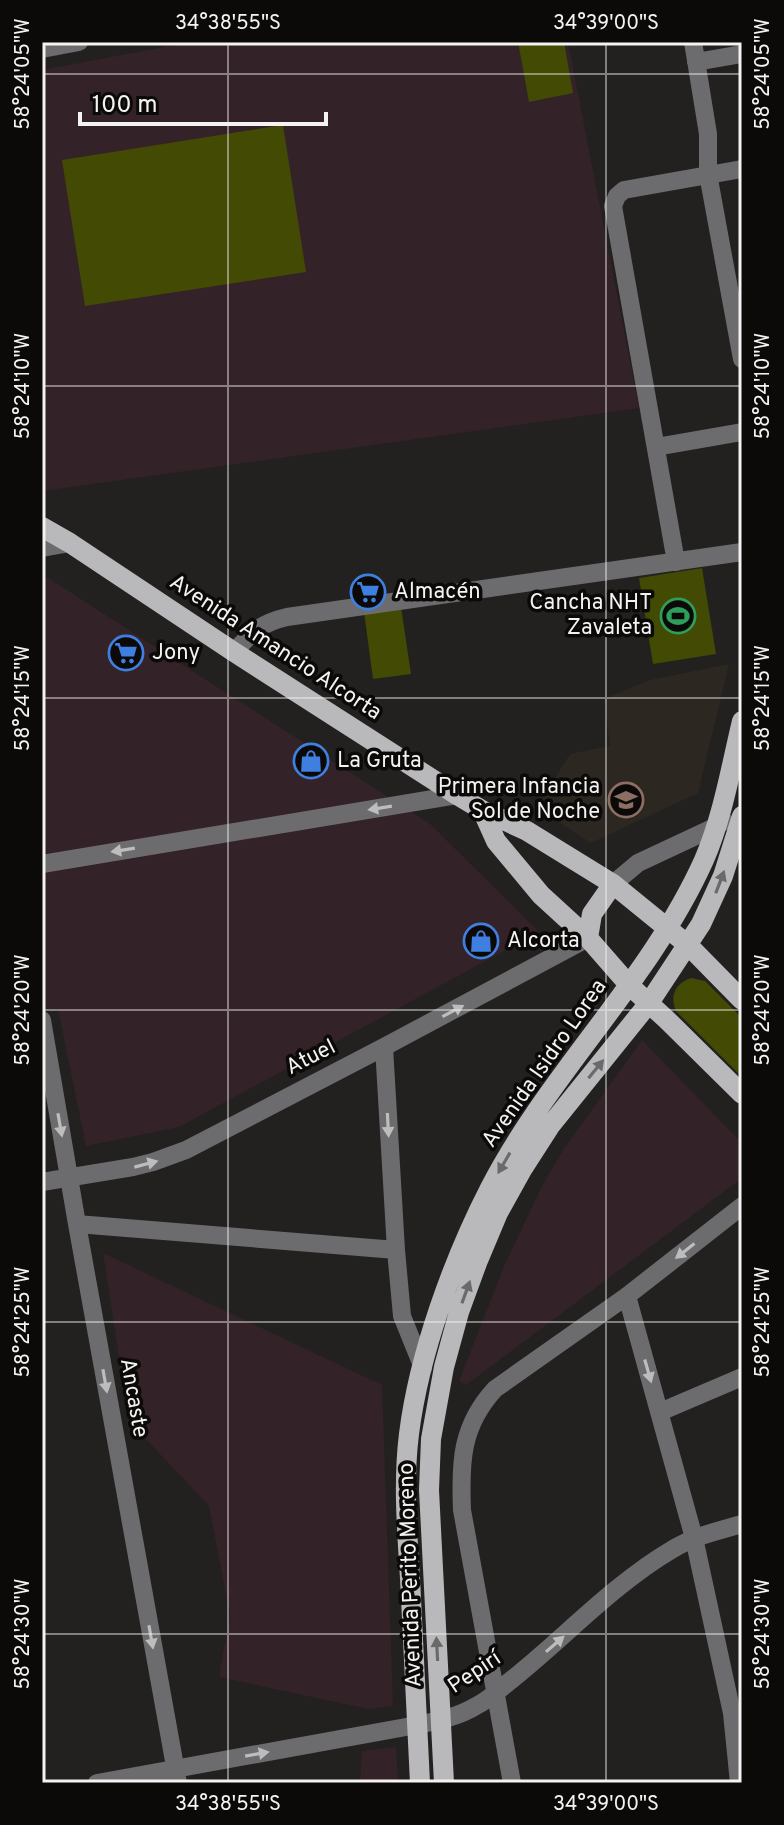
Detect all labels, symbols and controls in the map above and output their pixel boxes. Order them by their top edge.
text: 34°38'55"S [175,11,281,37]
text: 34°39'00"S [553,11,659,37]
text: 58°24'05"W [11,18,37,130]
text: 58°24'05"W [751,18,777,130]
scale bar [80,76,326,126]
text: 100 m [92,91,158,121]
text: 58°24'10"W [11,333,37,439]
text: 58°24'10"W [751,333,777,439]
street label: Avenida Amancio Alcorta [164,569,386,727]
supermarket icon: Almacén [349,573,387,611]
place label: Almacén [394,579,481,606]
place label: Cancha NHT Zavaleta [529,590,652,642]
sports icon: Cancha NHT Zavaleta [659,597,697,635]
supermarket icon: Jony [107,634,145,672]
place label: Jony [152,640,200,667]
text: 58°24'15"W [11,645,37,751]
text: 58°24'15"W [751,645,777,751]
shop icon: La Gruta [292,742,330,780]
place label: La Gruta [337,748,422,775]
place label: Primera Infancia Sol de Noche [438,774,600,826]
school or university icon: Primera Infancia Sol de Noche [607,781,645,819]
one-way arrow [367,802,392,815]
one-way arrow [111,845,136,857]
one-way arrow [714,870,727,894]
shop icon: Alcorta [462,922,500,960]
place label: Alcorta [507,928,580,955]
text: 58°24'20"W [11,954,37,1066]
text: 58°24'20"W [751,954,777,1066]
street label: Avenida Isidro Lorea [477,975,613,1153]
one-way arrow [441,1004,464,1017]
street label: Atuel [282,1034,340,1082]
one-way arrow [587,1059,604,1079]
one-way arrow [54,1113,66,1138]
one-way arrow [382,1113,395,1138]
one-way arrow [497,1152,511,1174]
one-way arrow [134,1157,159,1169]
one-way arrow [675,1242,695,1258]
text: 58°24'25"W [11,1266,37,1378]
text: 58°24'25"W [751,1266,777,1378]
one-way arrow [461,1280,473,1304]
street label: Ancaste [113,1356,153,1440]
one-way arrow [643,1358,655,1383]
one-way arrow [100,1369,112,1394]
street label: Avenida Perito Moreno [394,1462,428,1688]
text: 58°24'30"W [11,1578,37,1690]
text: 58°24'30"W [751,1578,777,1690]
one-way arrow [146,1624,158,1649]
one-way arrow [546,1635,565,1653]
one-way arrow [430,1636,443,1661]
street label: Pepirí [443,1644,509,1700]
one-way arrow [245,1748,270,1760]
text: 34°38'55"S [175,1792,281,1818]
text: 34°39'00"S [553,1792,659,1818]

